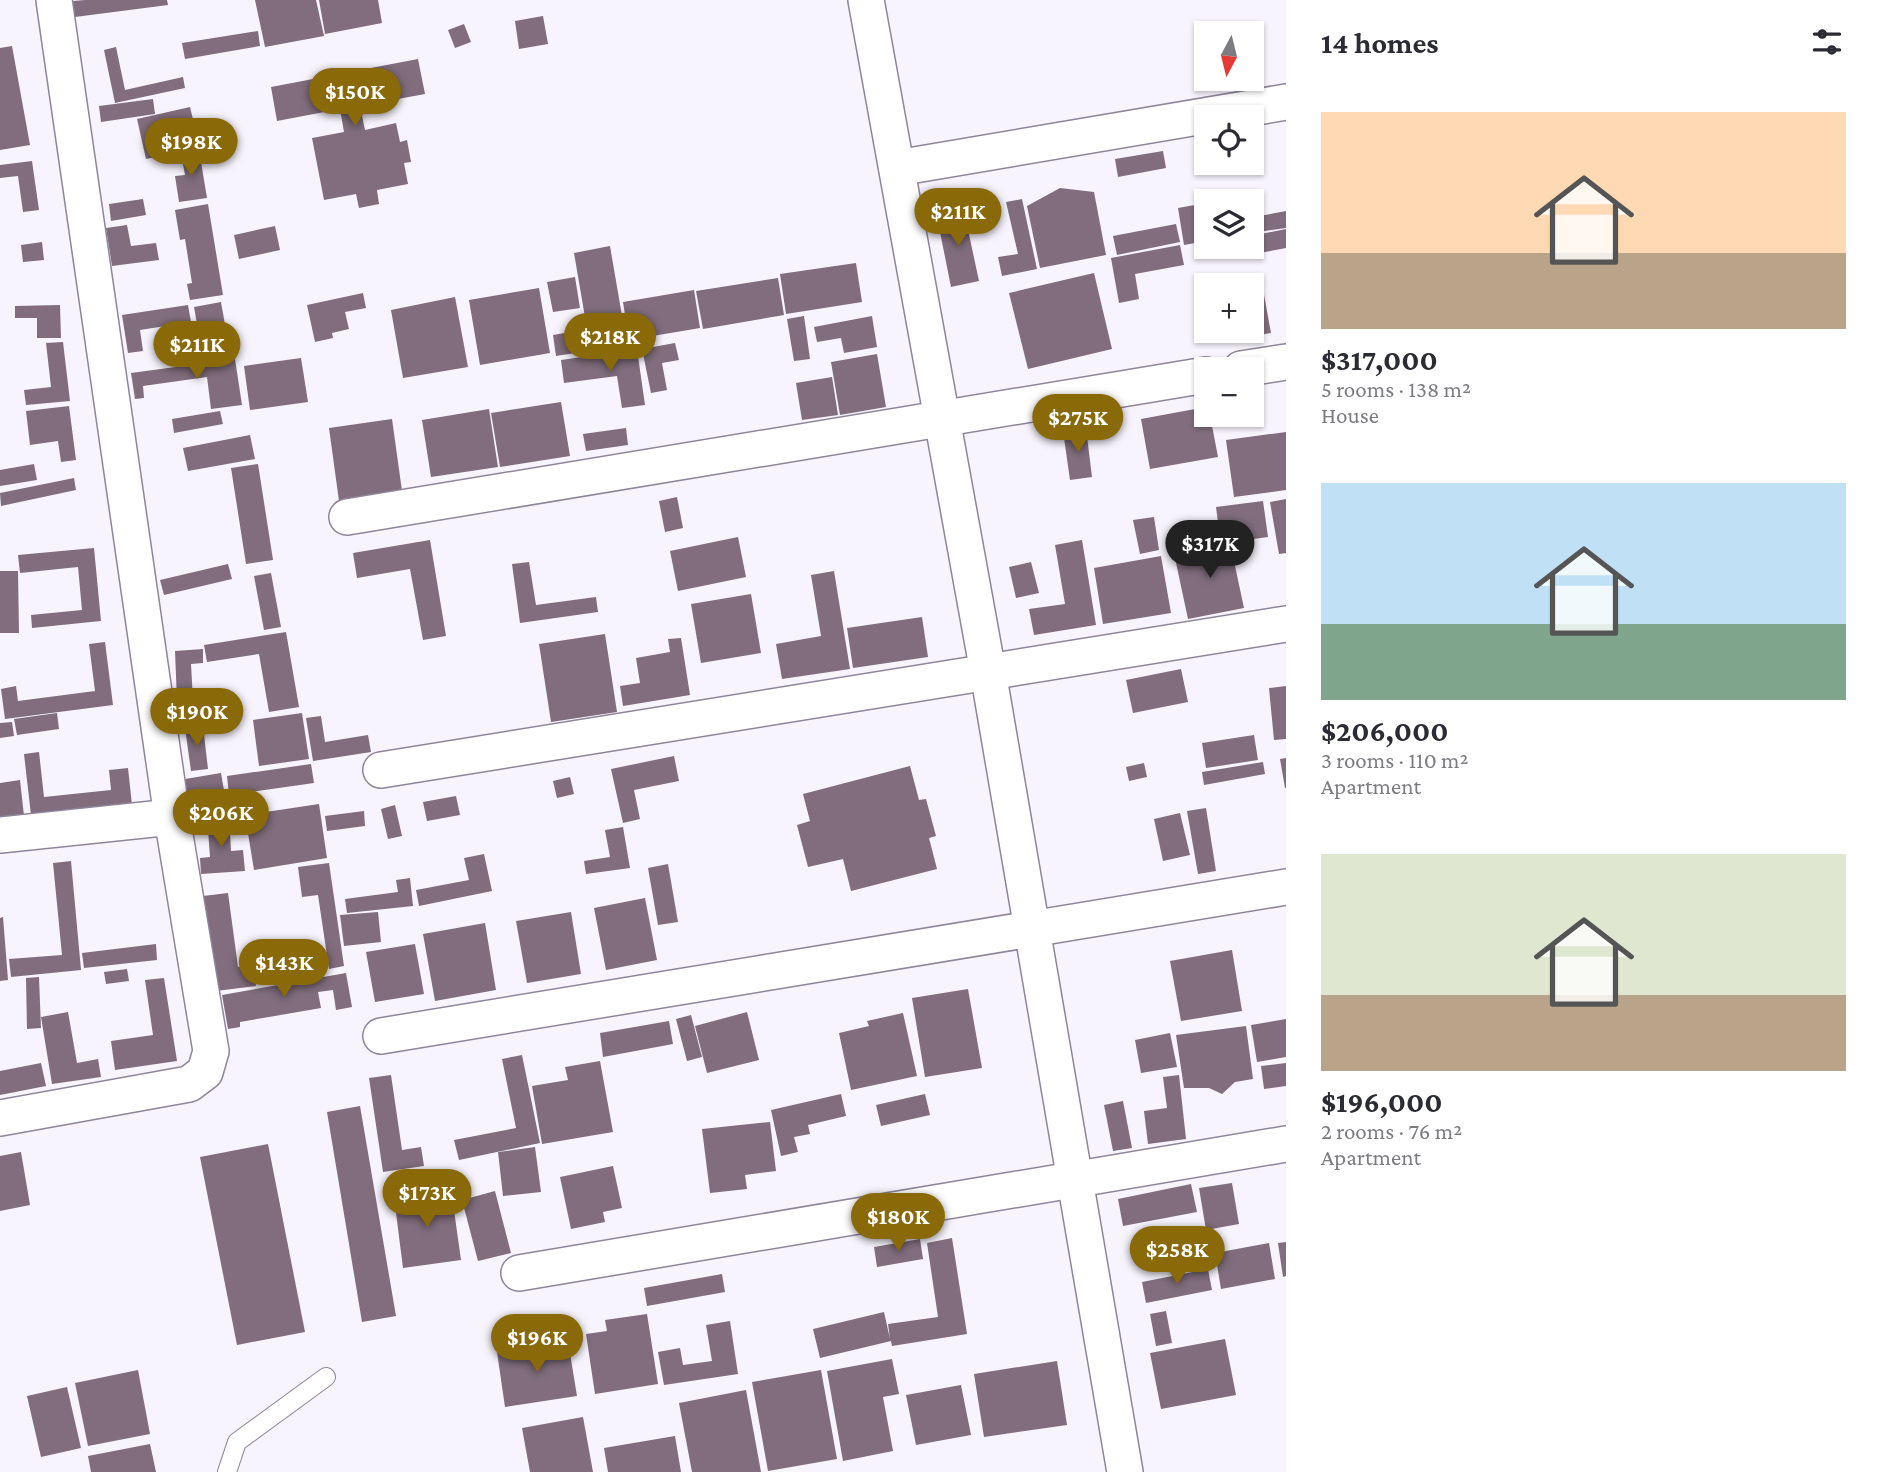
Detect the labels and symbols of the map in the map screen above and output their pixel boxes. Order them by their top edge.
north arrow [1194,21,1264,91]
pin: $150K [306,68,404,128]
pin: $198K [142,118,240,178]
pin: $211K [909,188,1007,248]
pin: $218K [561,314,659,373]
pin: $211K [148,322,246,381]
pin: $275K [1029,394,1127,454]
pin: $317K [1161,520,1259,580]
pin: $190K [148,688,246,748]
pin: $206K [172,790,270,849]
pin: $143K [235,940,333,999]
pin: $173K [378,1170,476,1229]
pin: $180K [849,1194,947,1253]
pin: $258K [1128,1226,1226,1286]
pin: $196K [488,1314,586,1374]

